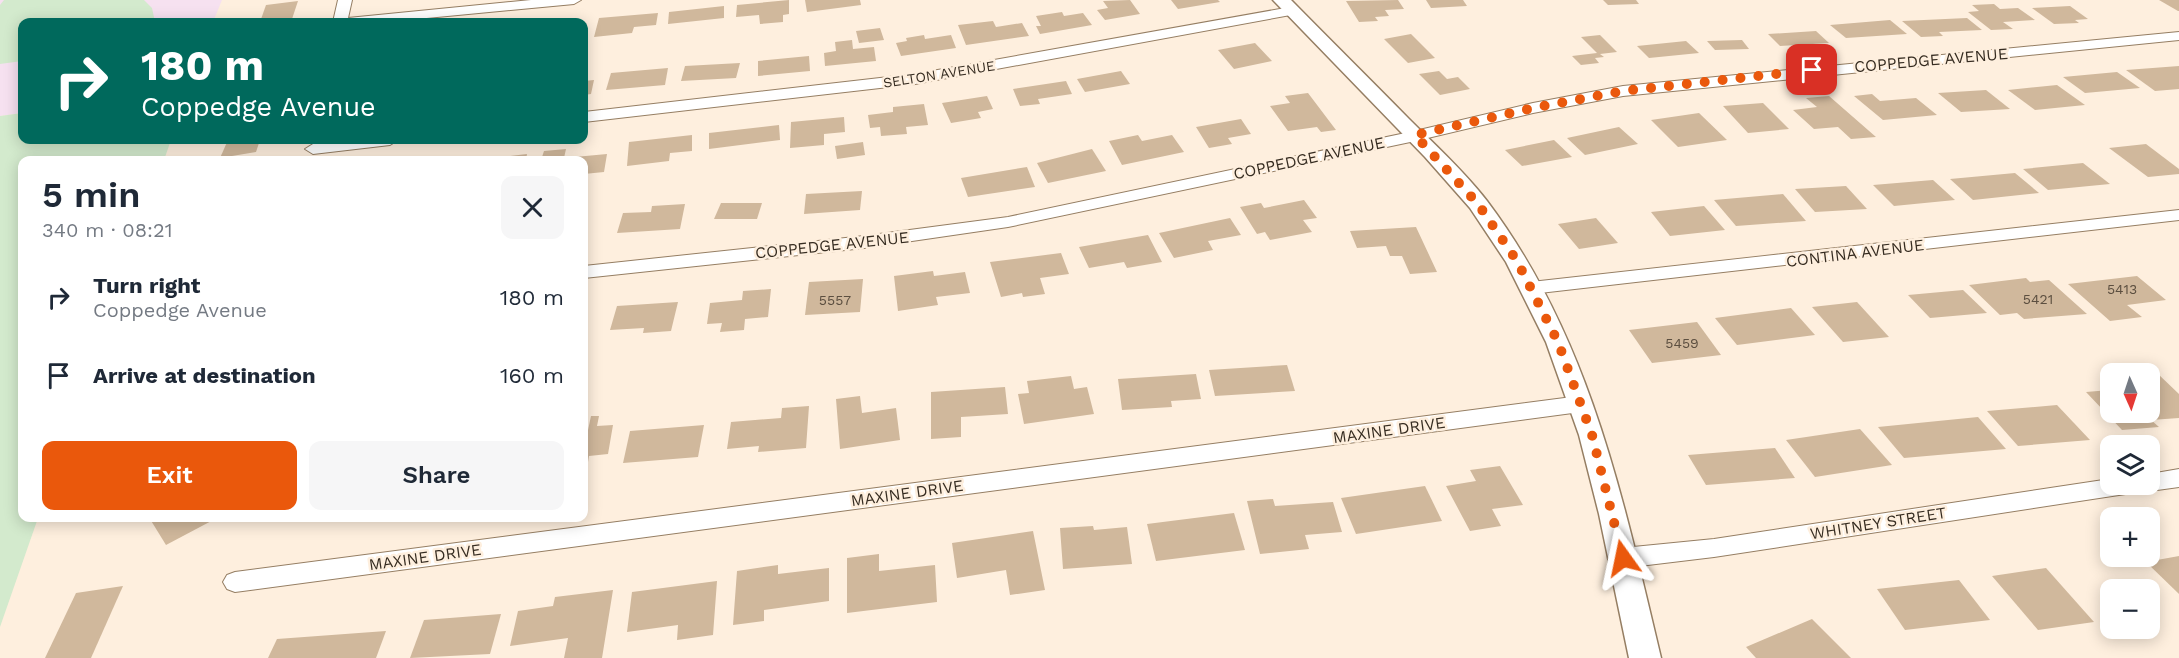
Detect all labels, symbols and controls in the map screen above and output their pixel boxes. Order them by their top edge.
text: 180 m [141,41,264,90]
icon: right [42,42,120,120]
pin [1786,44,1837,95]
street label: COPPEDGE AVENUE [1853,44,2009,76]
icon: arrive [1795,53,1828,86]
street label: SELTON AVENUE [882,57,996,91]
text: Coppedge Avenue [141,91,376,123]
street label: COPPEDGE AVENUE [1232,133,1386,183]
text: 5 min [42,174,140,216]
button: close [501,176,564,239]
text: 340 m · 08:21 [42,218,173,242]
street label: COPPEDGE AVENUE [754,227,910,263]
street label: CONTINA AVENUE [1785,235,1925,271]
text: Turn right [93,273,200,298]
icon: right [42,281,75,314]
house number: 5413 [2107,281,2137,297]
text: 180 m [500,285,564,310]
house number: 5421 [2023,291,2053,307]
house number: 5557 [819,292,851,308]
text: Coppedge Avenue [93,298,267,322]
house number: 5459 [1665,335,1699,351]
icon: arrive [42,359,75,392]
text: Arrive at destination [93,363,316,388]
text: 160 m [500,363,564,388]
north arrow [2100,363,2160,423]
map controls [2100,363,2160,639]
street label: MAXINE DRIVE [1332,413,1446,447]
button: layers [2100,435,2160,495]
button: Exit [42,441,297,510]
button: Share [309,441,564,510]
street label: MAXINE DRIVE [850,476,964,510]
street label: WHITNEY STREET [1809,503,1948,543]
button: + [2100,507,2160,567]
position arrow [1591,526,1655,590]
street label: MAXINE DRIVE [368,540,482,574]
button: − [2100,579,2160,639]

